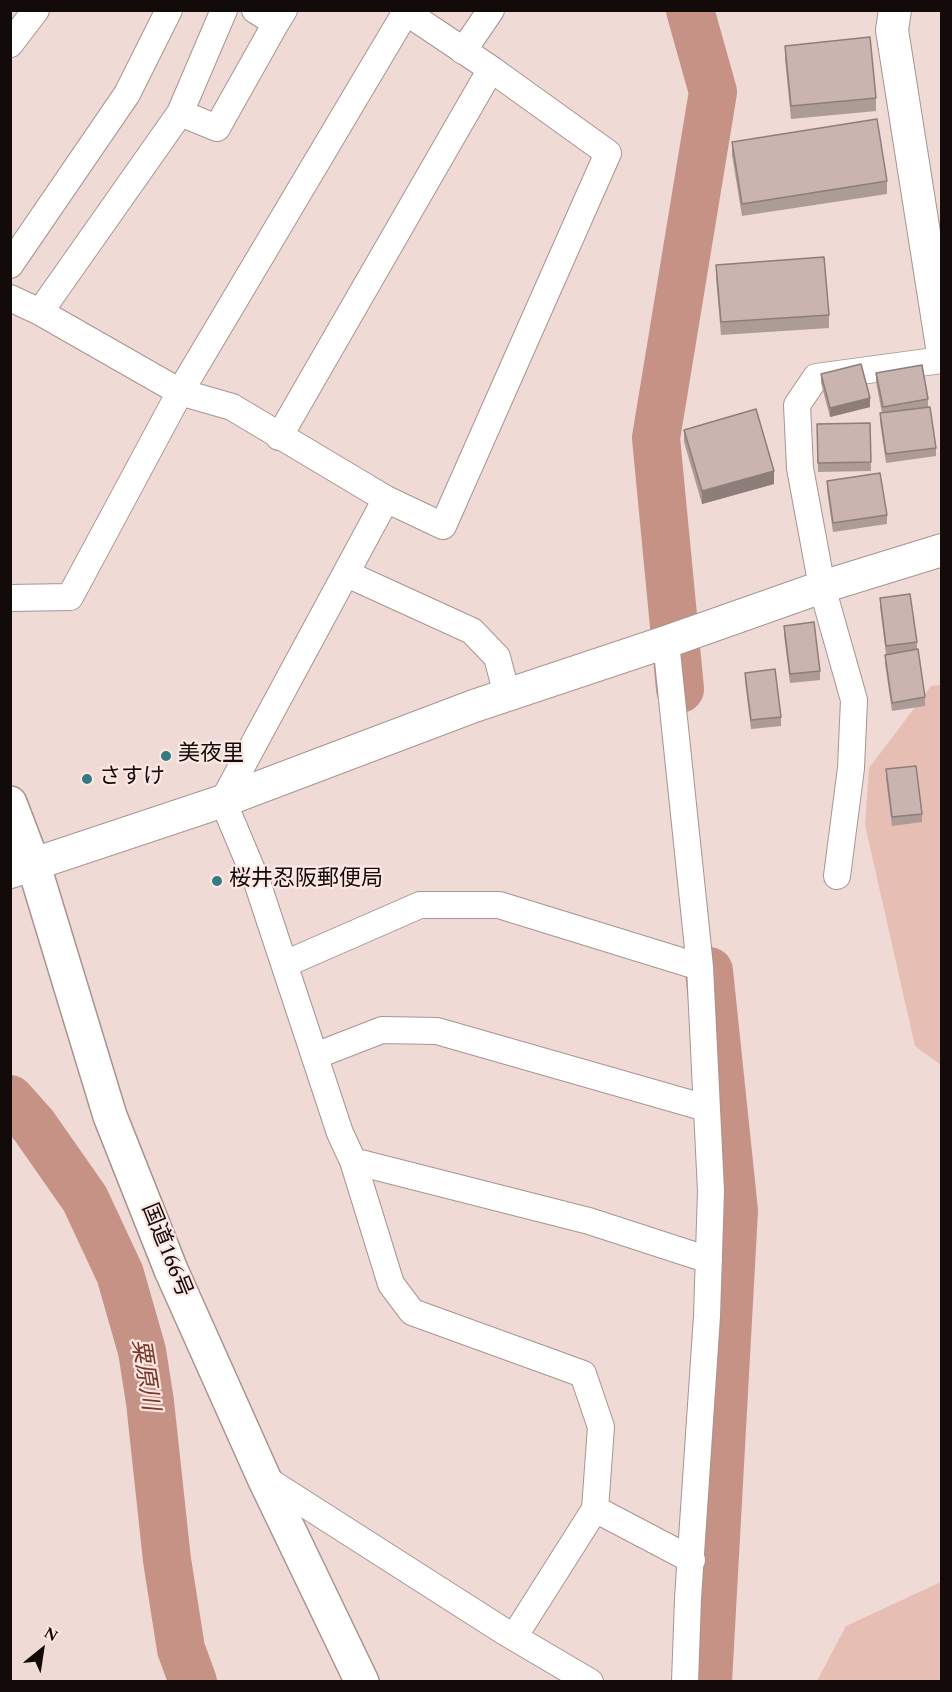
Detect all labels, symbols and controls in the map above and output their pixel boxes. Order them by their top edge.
place label: 美夜里 [178,743,244,769]
marker: 美夜里 [159,749,173,763]
place label: さすけ [99,766,165,792]
marker: さすけ [80,772,94,786]
place label: 桜井忍阪郵便局 [229,868,383,894]
marker: 桜井忍阪郵便局 [210,874,224,888]
street label: 国道166号 [134,1200,196,1302]
water label: 粟原川 [123,1337,163,1413]
north arrow [12,1620,72,1680]
text: N [39,1621,63,1648]

